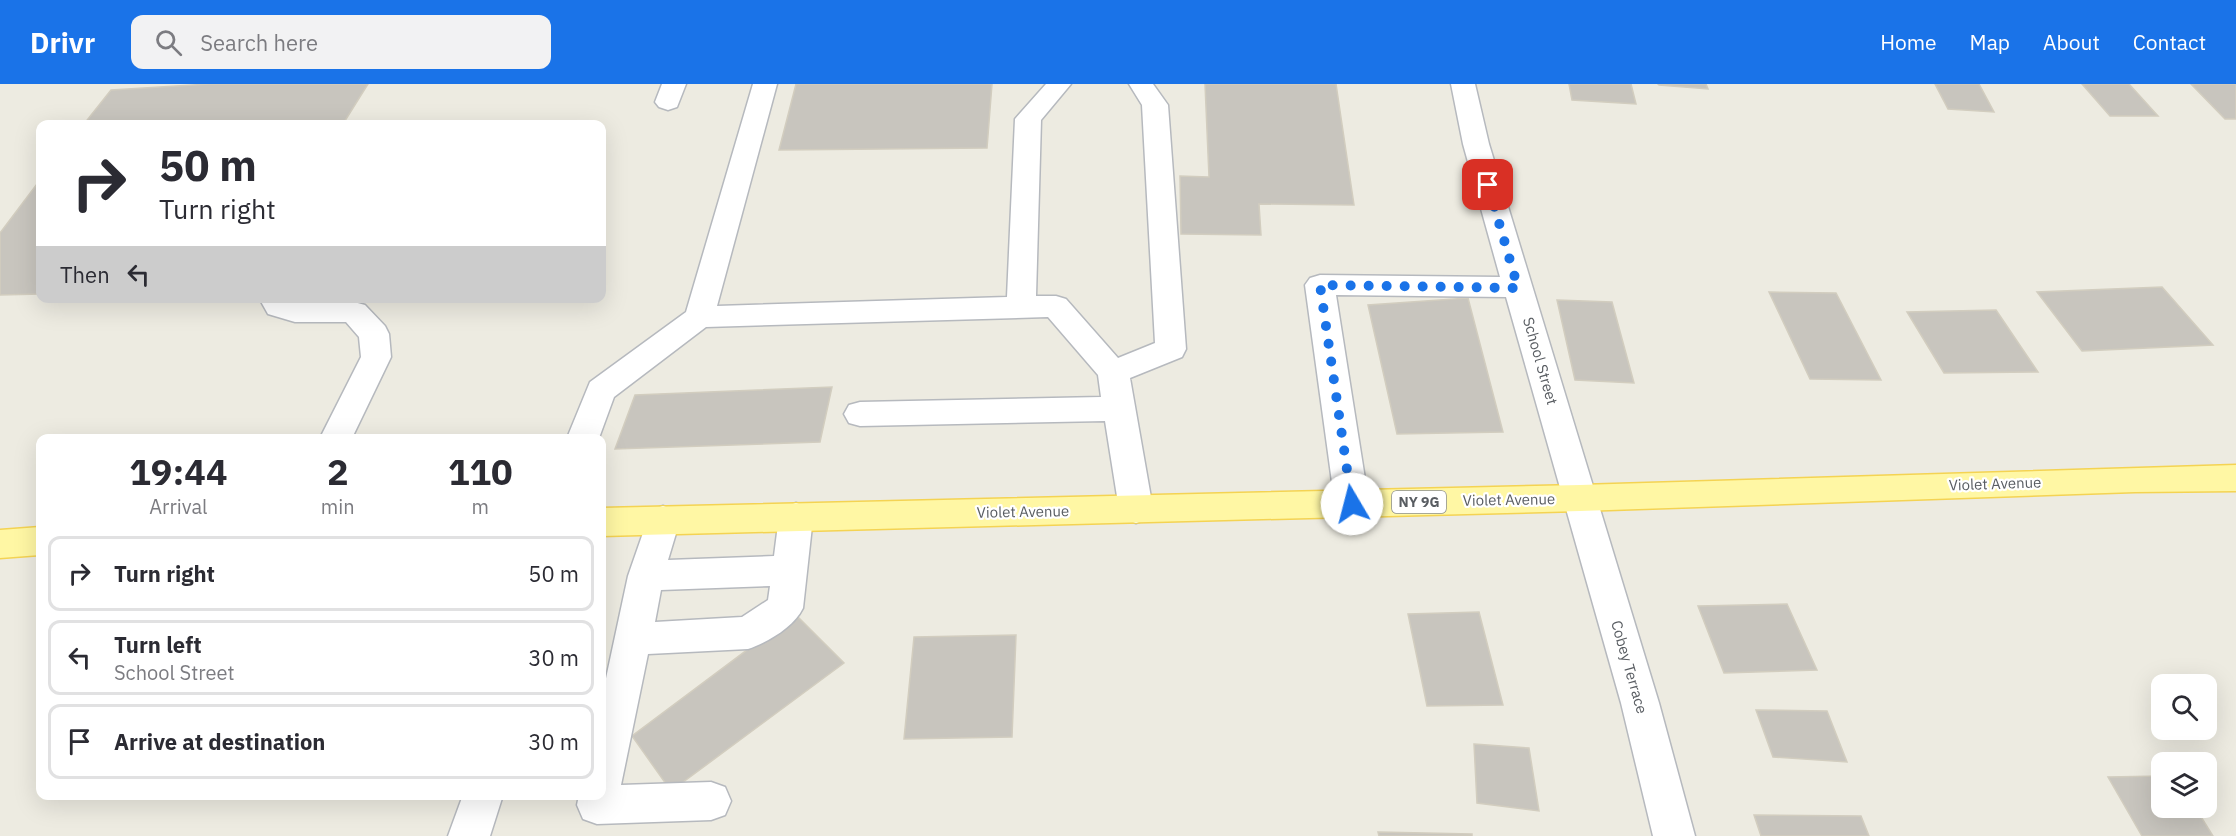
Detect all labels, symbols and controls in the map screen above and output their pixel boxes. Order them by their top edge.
search box [131,15,551,69]
text: Drivr [30,24,95,61]
icon: search [152,26,185,59]
text: Search here [200,28,318,57]
text: Home [1880,28,1937,56]
text: Map [1970,28,2010,56]
text: About [2043,28,2100,56]
text: Contact [2133,28,2206,56]
text: 50 m [159,138,257,193]
icon: right [60,144,138,222]
pin [1462,159,1513,210]
icon: arrive [1471,168,1504,201]
text: Turn right [159,191,276,226]
icon: left [122,258,155,291]
text: Then [60,260,110,289]
street label: School Street [1519,315,1562,407]
text: 19:44 [129,448,228,495]
text: 2 [327,448,349,495]
text: 110 [448,448,513,495]
position arrow [1320,472,1384,536]
street label: Violet Avenue [1948,472,2042,495]
street label: Violet Avenue [1463,489,1555,510]
road number: NY 9G [1392,491,1446,513]
text: Arrival [149,493,208,520]
text: min [321,493,355,520]
text: m [472,493,489,520]
street label: Violet Avenue [977,501,1069,522]
icon: right [63,557,96,590]
text: Turn right [114,559,215,588]
text: 50 m [528,559,579,588]
street label: Cobey Terrace [1607,618,1652,716]
text: Turn left [114,630,202,659]
icon: left [63,641,96,674]
text: 30 m [528,643,579,672]
text: School Street [114,659,234,686]
map controls [2151,674,2217,818]
button: search [2151,674,2217,740]
icon: arrive [63,725,96,758]
text: Arrive at destination [114,727,325,756]
text: 30 m [528,727,579,756]
button: layers [2151,752,2217,818]

